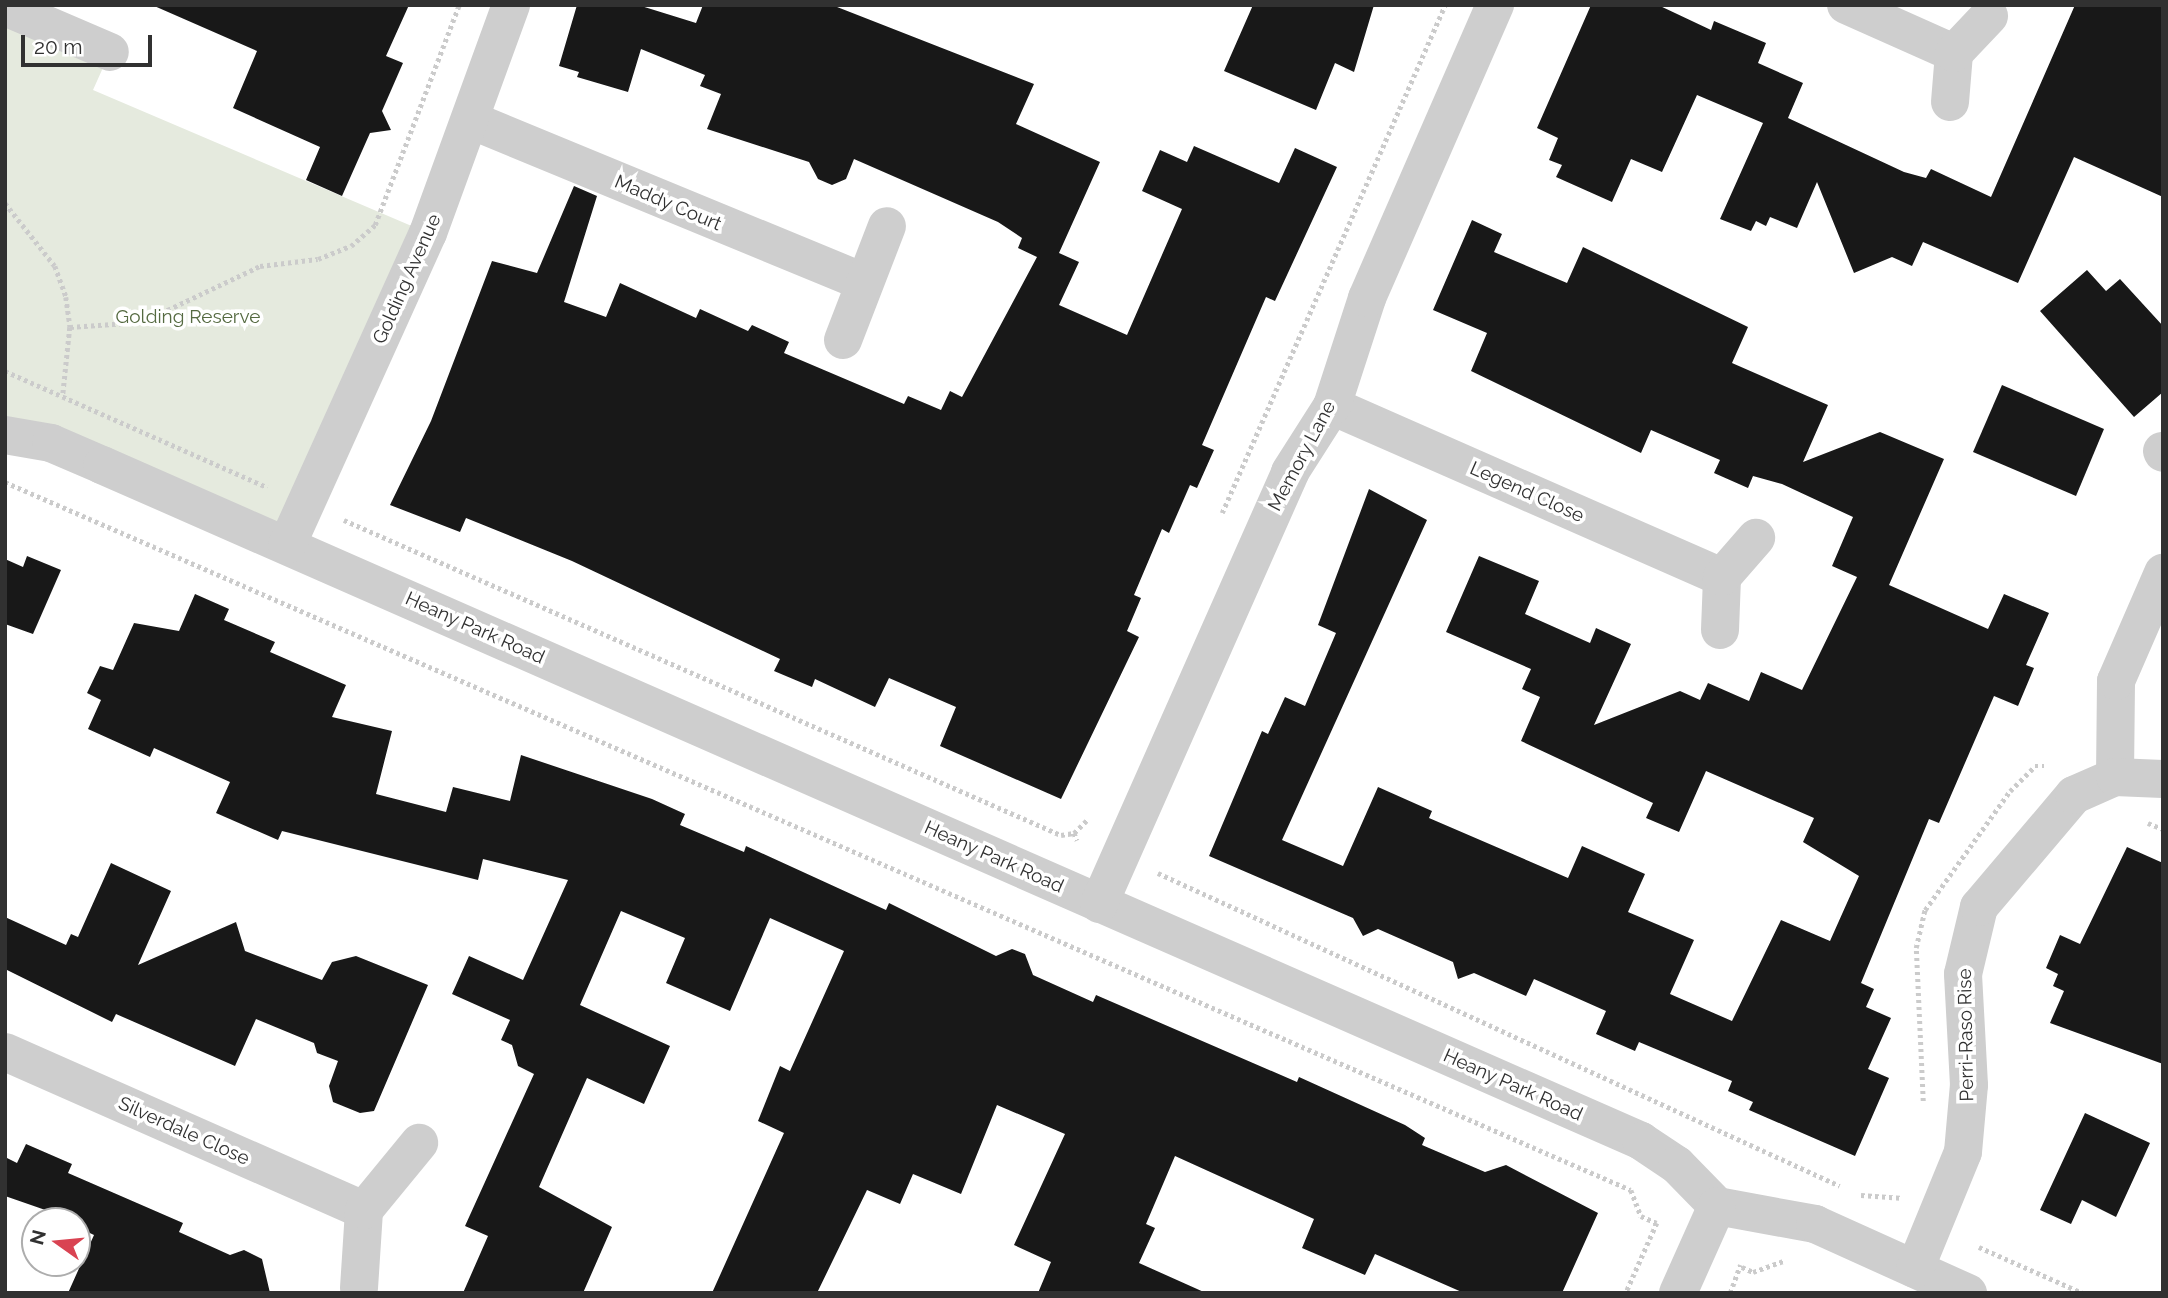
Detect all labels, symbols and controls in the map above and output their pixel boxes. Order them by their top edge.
scale bar [24,21,156,65]
text: 20 m [34,34,82,59]
street label: Maddy Court [611,170,725,236]
street label: Golding Avenue [368,210,446,348]
park label: Golding Reserve [116,306,260,328]
street label: Memory Lane [1263,397,1341,515]
street label: Legend Close [1466,457,1588,527]
street label: Heany Park Road [402,587,548,669]
street label: Heany Park Road [921,816,1067,898]
street label: Perri-Raso Rise [1953,968,1979,1102]
street label: Heany Park Road [1440,1044,1586,1126]
street label: Silverdale Close [115,1092,253,1170]
north arrow [21,1207,91,1277]
text: N [25,1227,50,1247]

